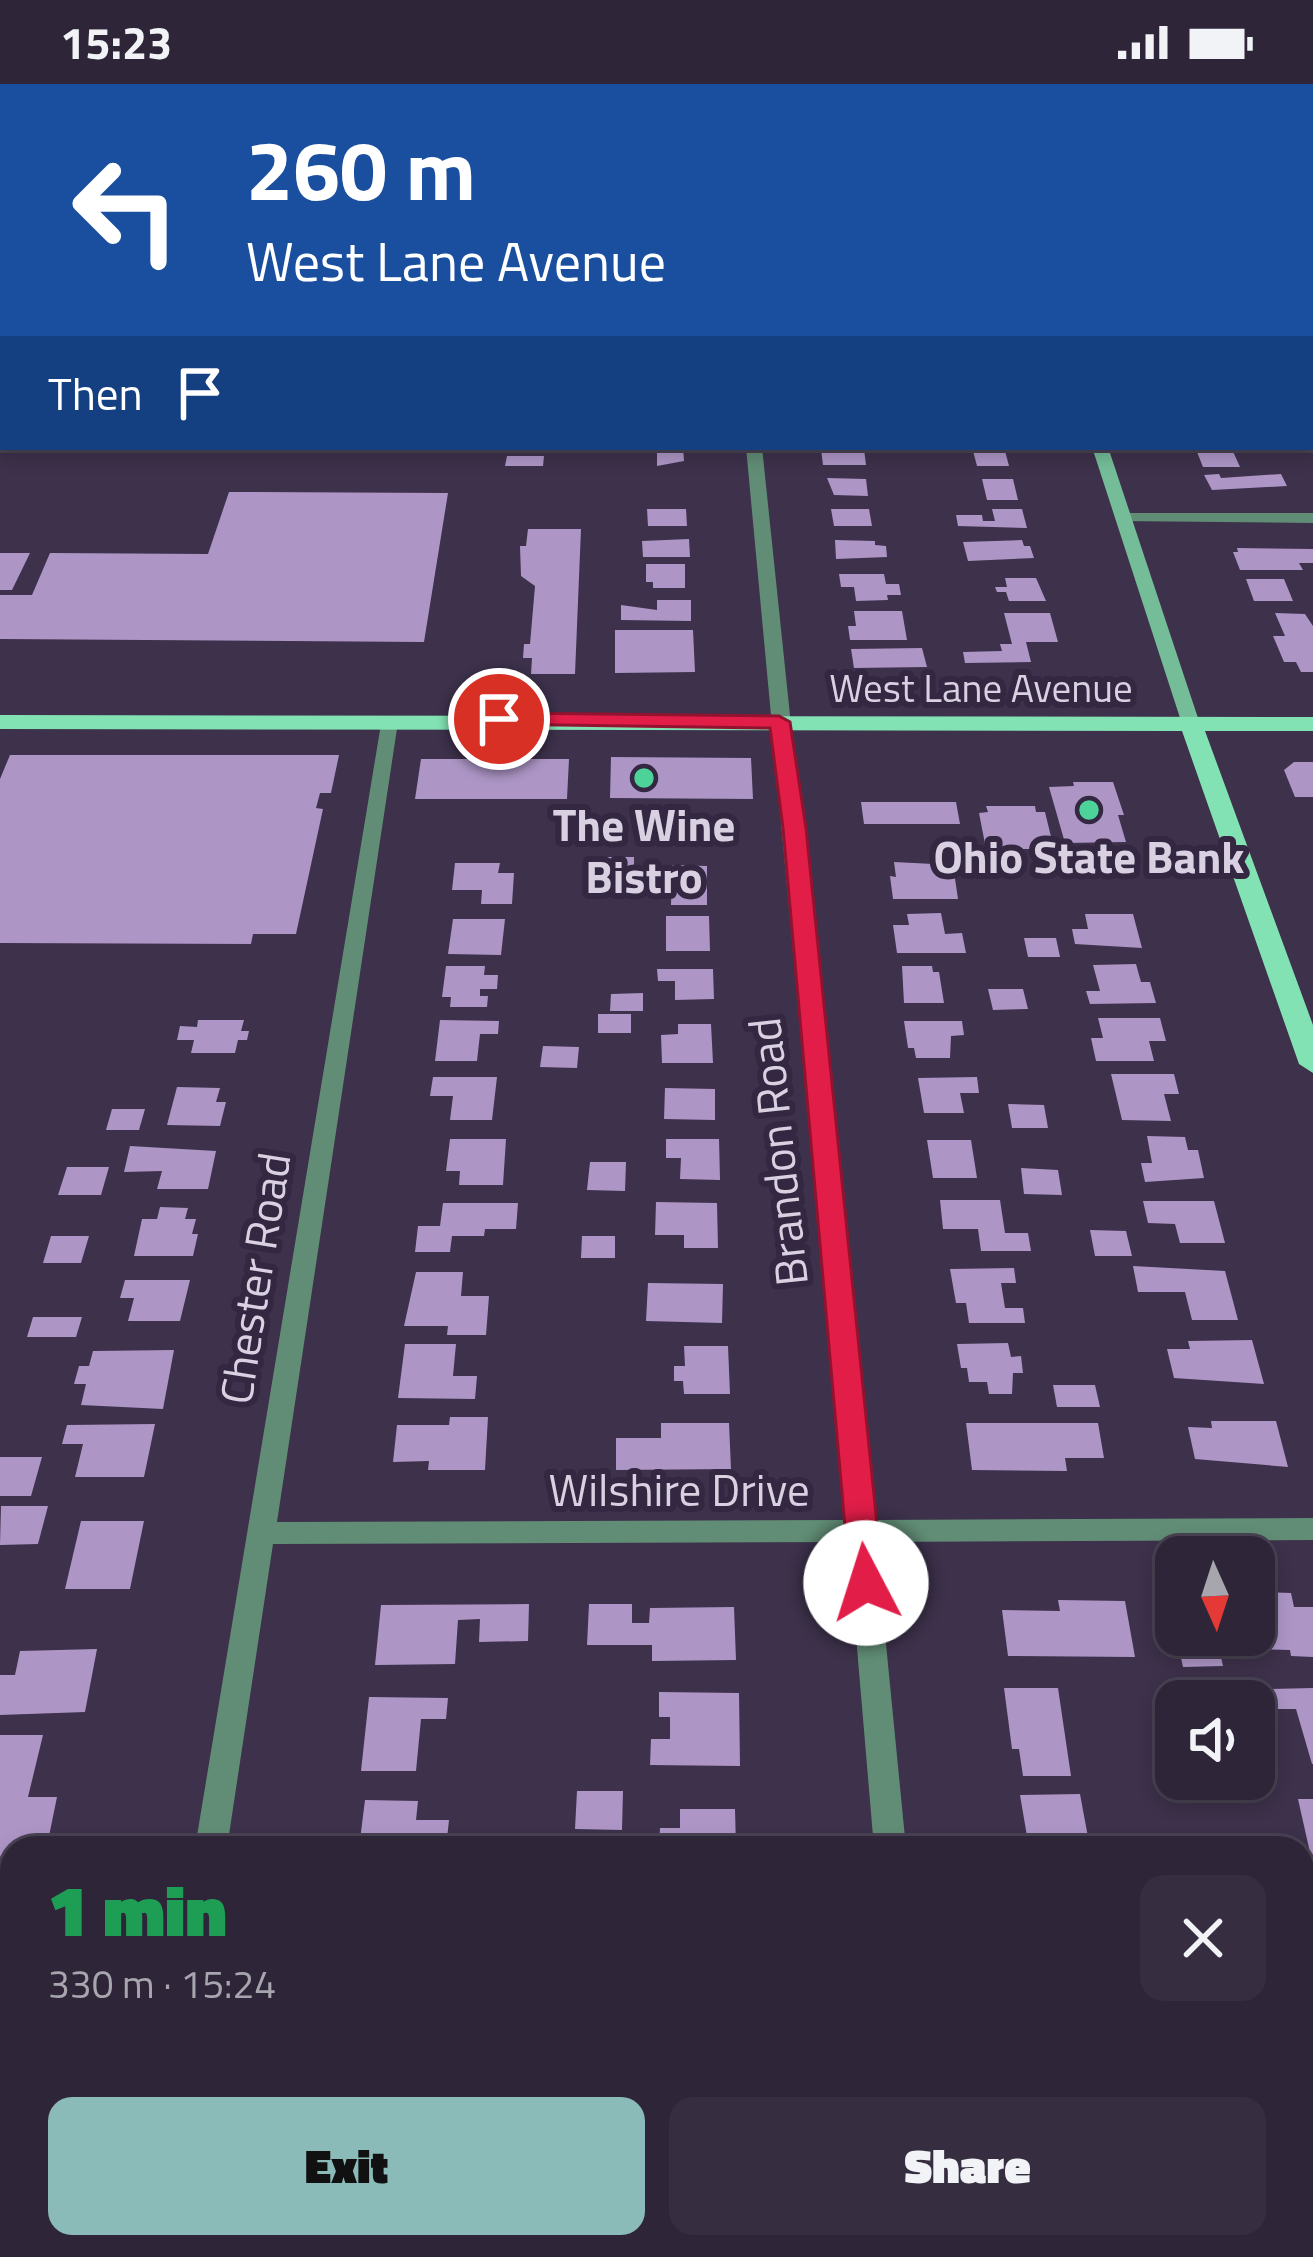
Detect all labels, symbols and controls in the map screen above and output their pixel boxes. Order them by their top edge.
text: 15:23 [60,8,172,76]
text: 260 m [246,105,476,233]
icon: left [48,132,204,288]
text: West Lane Avenue [246,220,666,302]
text: Then [48,359,143,427]
icon: arrive [167,360,233,426]
street label: West Lane Avenue [829,658,1133,717]
pin [448,668,550,770]
icon: arrive [466,686,532,752]
marker: The Wine Bistro [631,765,657,791]
place label: The Wine Bistro [553,790,735,910]
marker: Ohio State Bank [1076,797,1102,823]
place label: Ohio State Bank [934,822,1245,890]
street label: Brandon Road [729,1015,825,1289]
street label: Chester Road [201,1147,307,1409]
street label: Wilshire Drive [548,1455,810,1523]
position arrow [803,1520,929,1646]
north arrow [1155,1536,1275,1656]
map controls [1155,1536,1275,1800]
button: sound [1155,1680,1275,1800]
text: 1 min [48,1854,227,1964]
button: close [1140,1875,1266,2001]
text: 330 m · 15:24 [48,1954,276,2013]
button: Exit [48,2097,645,2235]
button: Share [669,2097,1266,2235]

